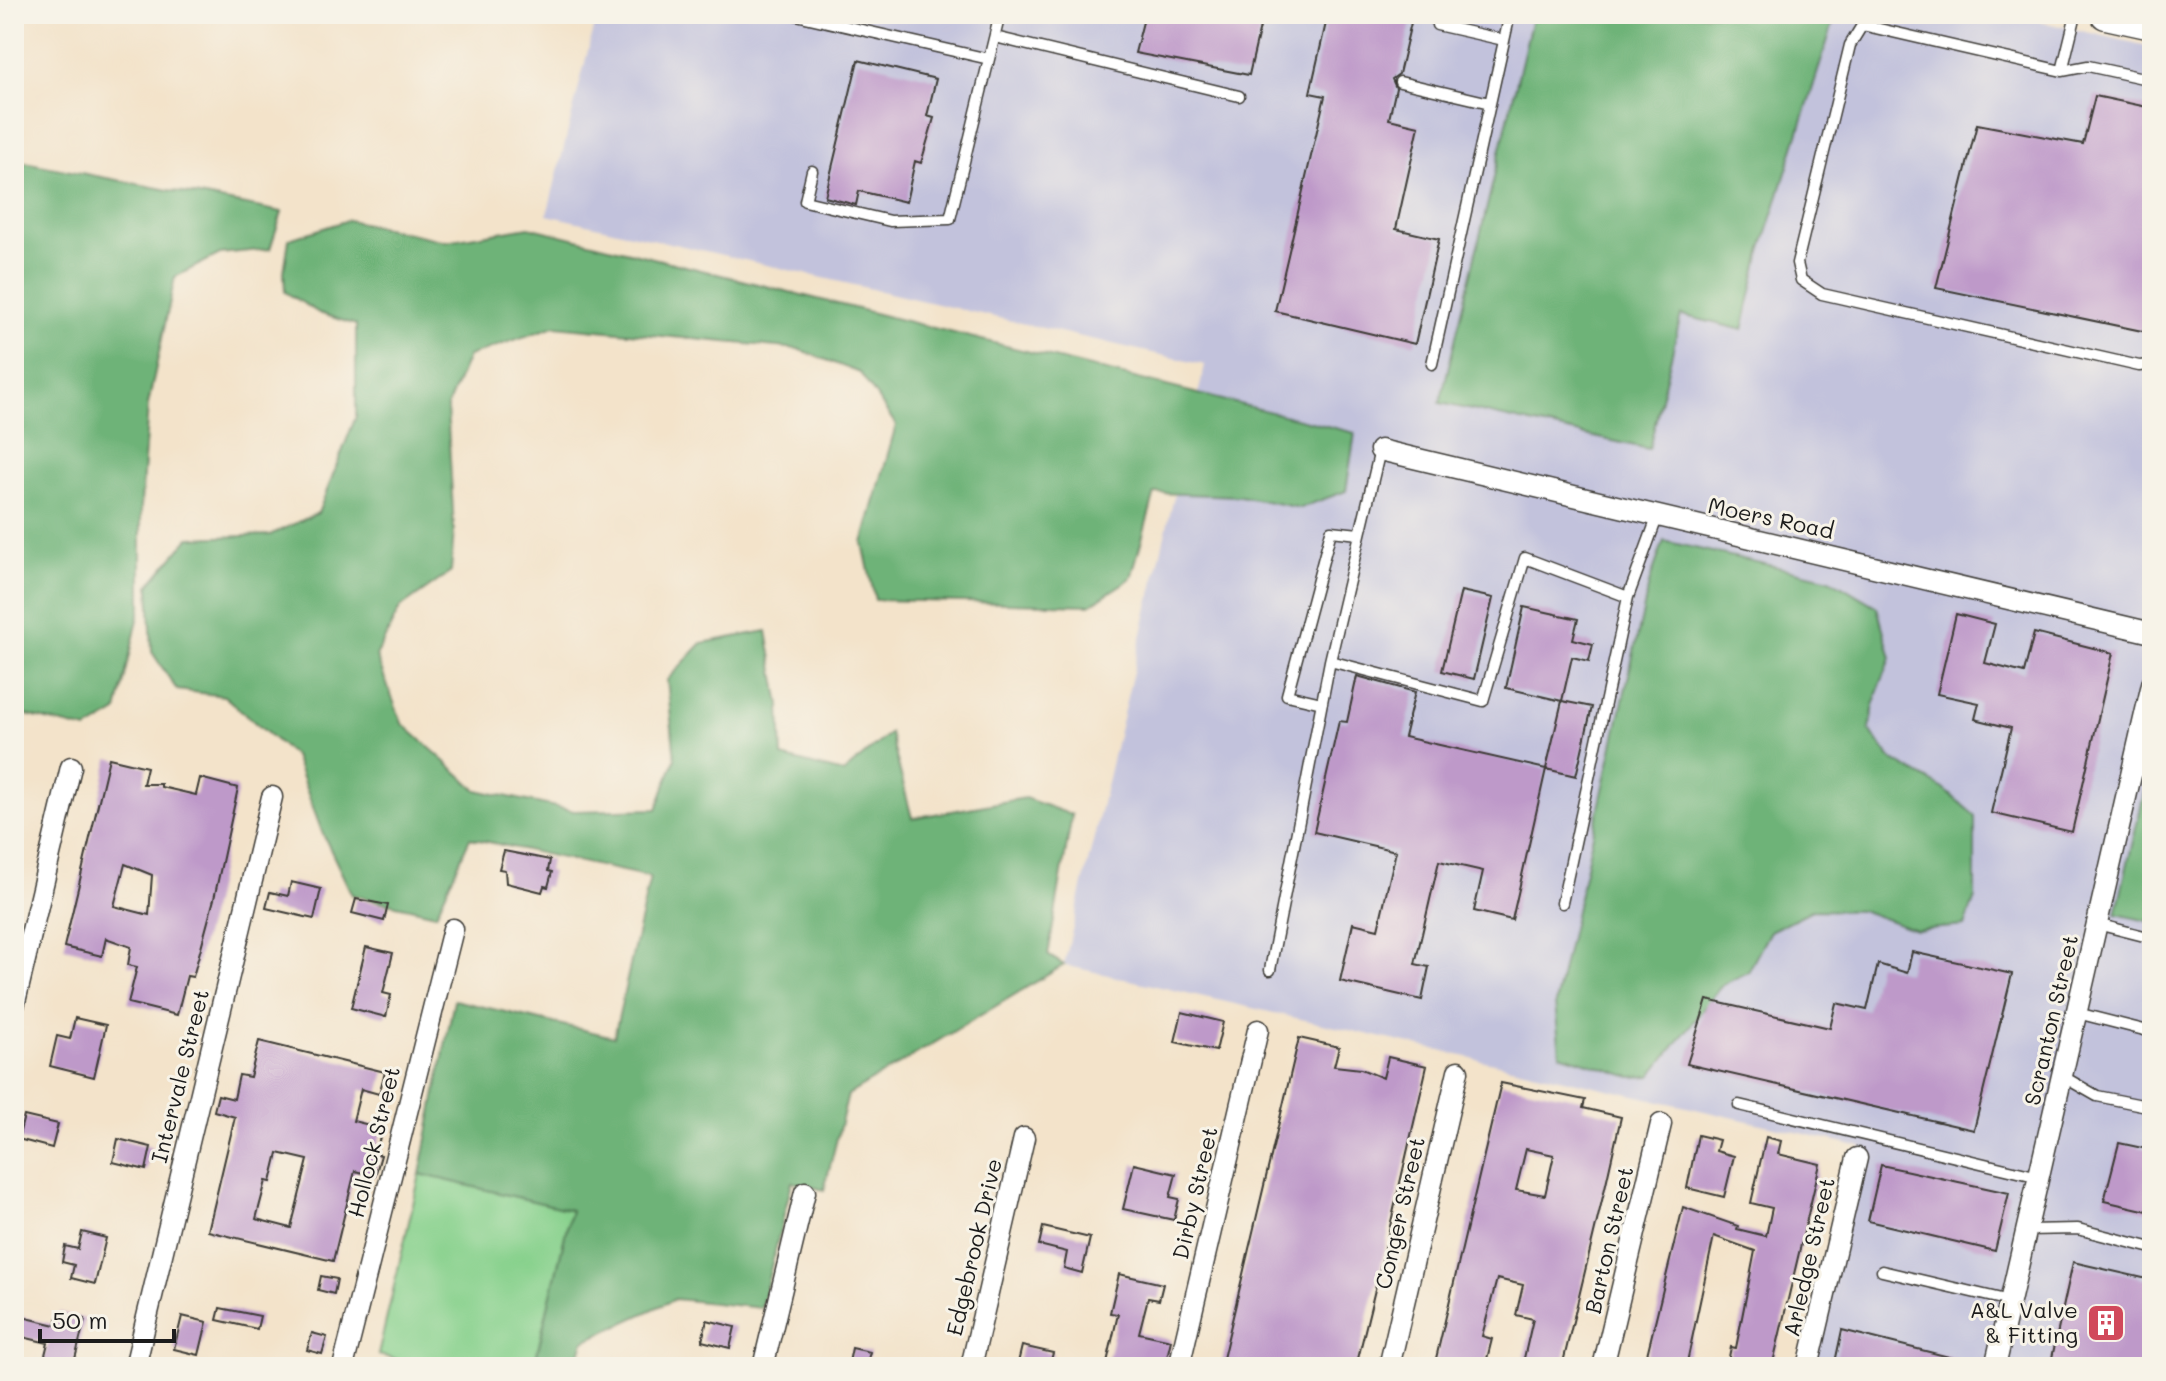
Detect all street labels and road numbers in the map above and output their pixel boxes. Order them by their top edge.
street label: Moers Road [1706,490,1837,545]
street label: Scranton Street [2017,932,2084,1108]
street label: Intervale Street [144,986,215,1166]
street label: Hollock Street [341,1063,406,1220]
street label: Dirby Street [1165,1124,1224,1262]
street label: Conger Street [1368,1134,1431,1292]
street label: Edgebrook Drive [939,1155,1008,1338]
street label: Barton Street [1577,1163,1640,1316]
street label: Arledge Street [1776,1174,1841,1339]

